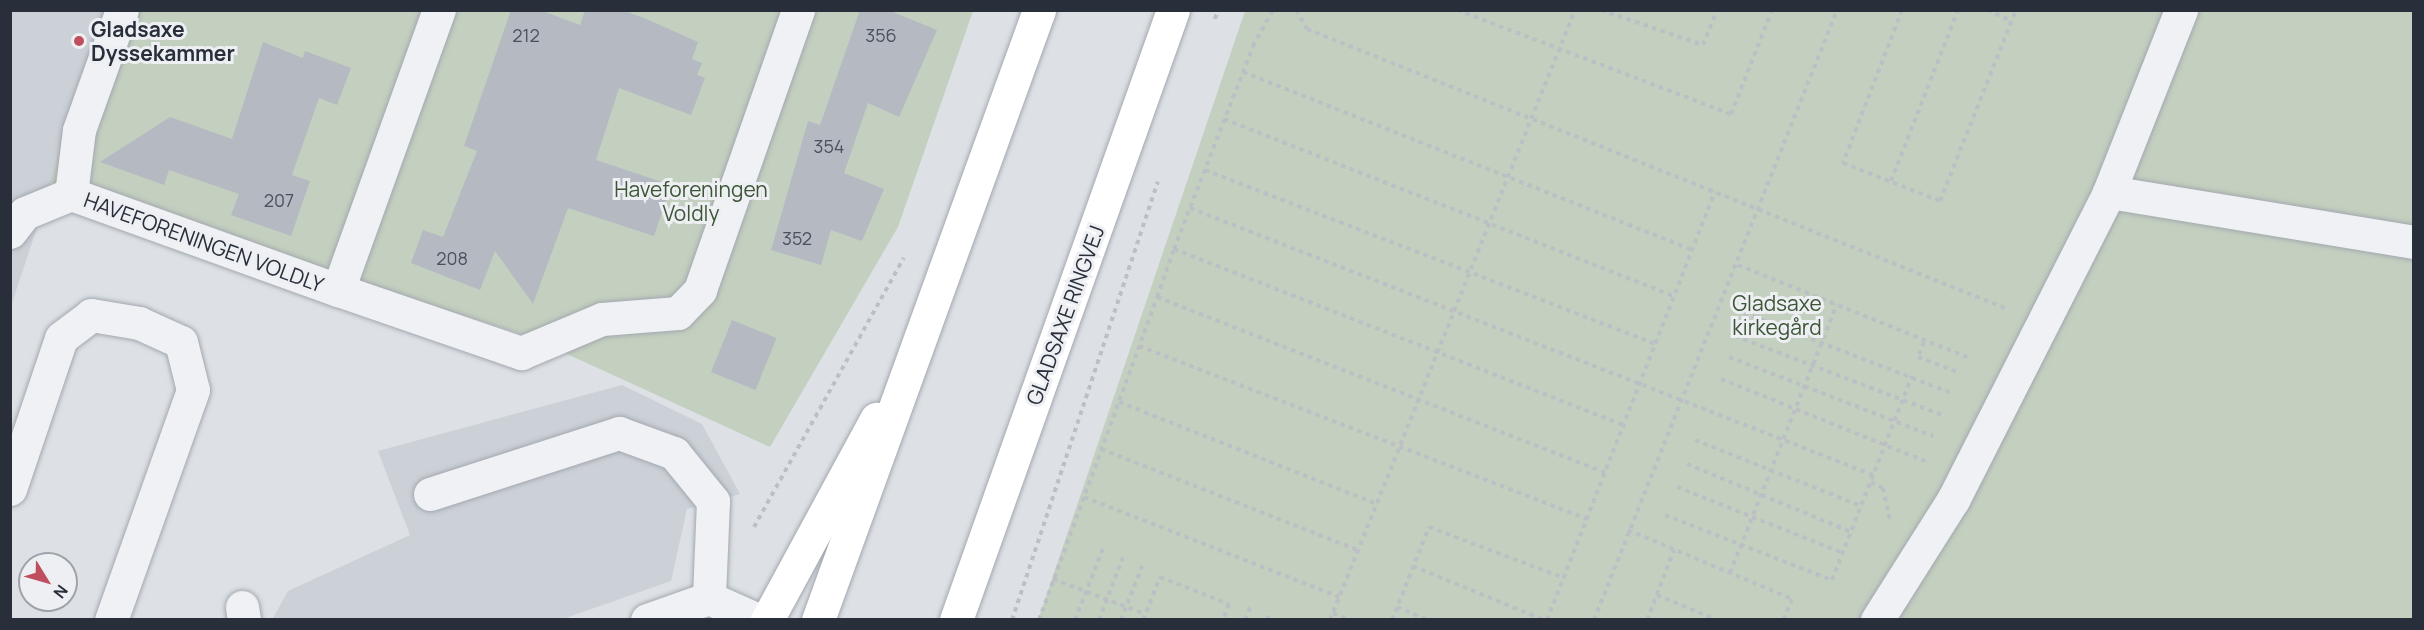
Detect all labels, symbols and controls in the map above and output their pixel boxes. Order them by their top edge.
place label: Gladsaxe Dyssekammer [91,16,235,66]
house number: 212 [512,24,540,46]
house number: 356 [865,24,897,46]
marker: Gladsaxe Dyssekammer [72,34,86,48]
house number: 354 [814,135,844,157]
park label: Haveforeningen Voldly [614,176,768,226]
street label: HAVEFORENINGEN VOLDLY [81,187,327,297]
house number: 207 [264,189,294,211]
street label: GLADSAXE RINGVEJ [1021,222,1109,408]
house number: 352 [782,227,812,249]
house number: 208 [436,247,468,269]
park label: Gladsaxe kirkegård [1732,290,1822,340]
north arrow [18,552,78,612]
text: N [49,580,73,603]

